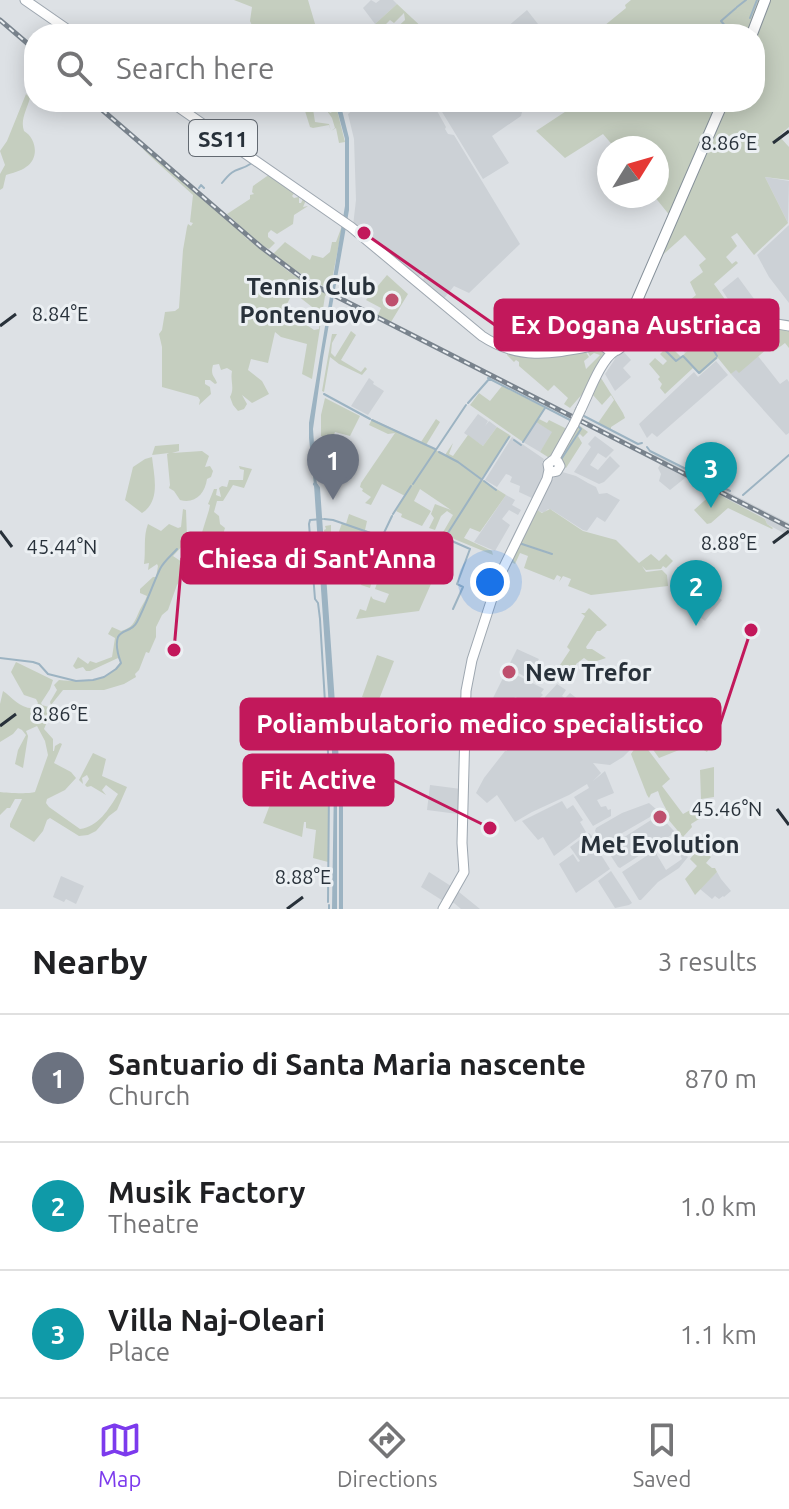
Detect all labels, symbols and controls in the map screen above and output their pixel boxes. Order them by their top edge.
search box [24,24,765,112]
icon: search [52,46,96,90]
text: Search here [116,51,275,85]
road number: SS11 [189,120,257,156]
text: 8.86°E [701,131,757,154]
north arrow [597,136,669,208]
place label: Tennis Club Pontenuovo [240,273,376,328]
marker: Tennis Club Pontenuovo [383,291,401,309]
callout: Ex Dogana Austriaca [495,300,778,350]
text: 8.84°E [32,302,88,325]
text: Ex Dogana Austriaca [510,310,762,339]
pin: 1 [307,434,359,500]
pin: 3 [685,442,737,508]
text: 8.88°E [701,531,757,554]
callout: Chiesa di Sant'Anna [182,533,452,583]
text: 45.44°N [27,535,97,558]
text: Chiesa di Sant'Anna [198,544,436,573]
pin: 2 [670,560,722,626]
your location [470,562,510,602]
place label: New Trefor [525,659,652,686]
marker: New Trefor [500,663,518,681]
callout: Poliambulatorio medico specialistico [241,699,720,749]
text: 8.86°E [32,702,88,725]
text: Poliambulatorio medico specialistico [256,709,704,738]
callout: Fit Active [244,755,393,805]
text: Fit Active [260,765,376,794]
text: 45.46°N [692,797,762,820]
marker: Met Evolution [651,808,669,826]
place label: Met Evolution [580,831,740,858]
text: 8.88°E [275,865,331,888]
text: Nearby [32,942,147,980]
text: 3 results [658,947,757,976]
text: Santuario di Santa Maria nascente [108,1047,586,1081]
text: 1 [51,1064,65,1093]
text: 870 m [685,1064,757,1093]
text: Church [108,1081,190,1110]
text: Musik Factory [108,1175,305,1209]
text: 2 [51,1192,65,1221]
text: 1.0 km [680,1192,757,1221]
text: Theatre [108,1209,199,1238]
text: Villa Naj-Oleari [108,1303,325,1337]
text: 3 [51,1320,65,1349]
text: 1.1 km [680,1320,757,1349]
text: Place [108,1337,170,1366]
tab: Map [98,1418,142,1491]
tab: Directions [337,1418,437,1491]
tab: Saved [633,1418,691,1491]

